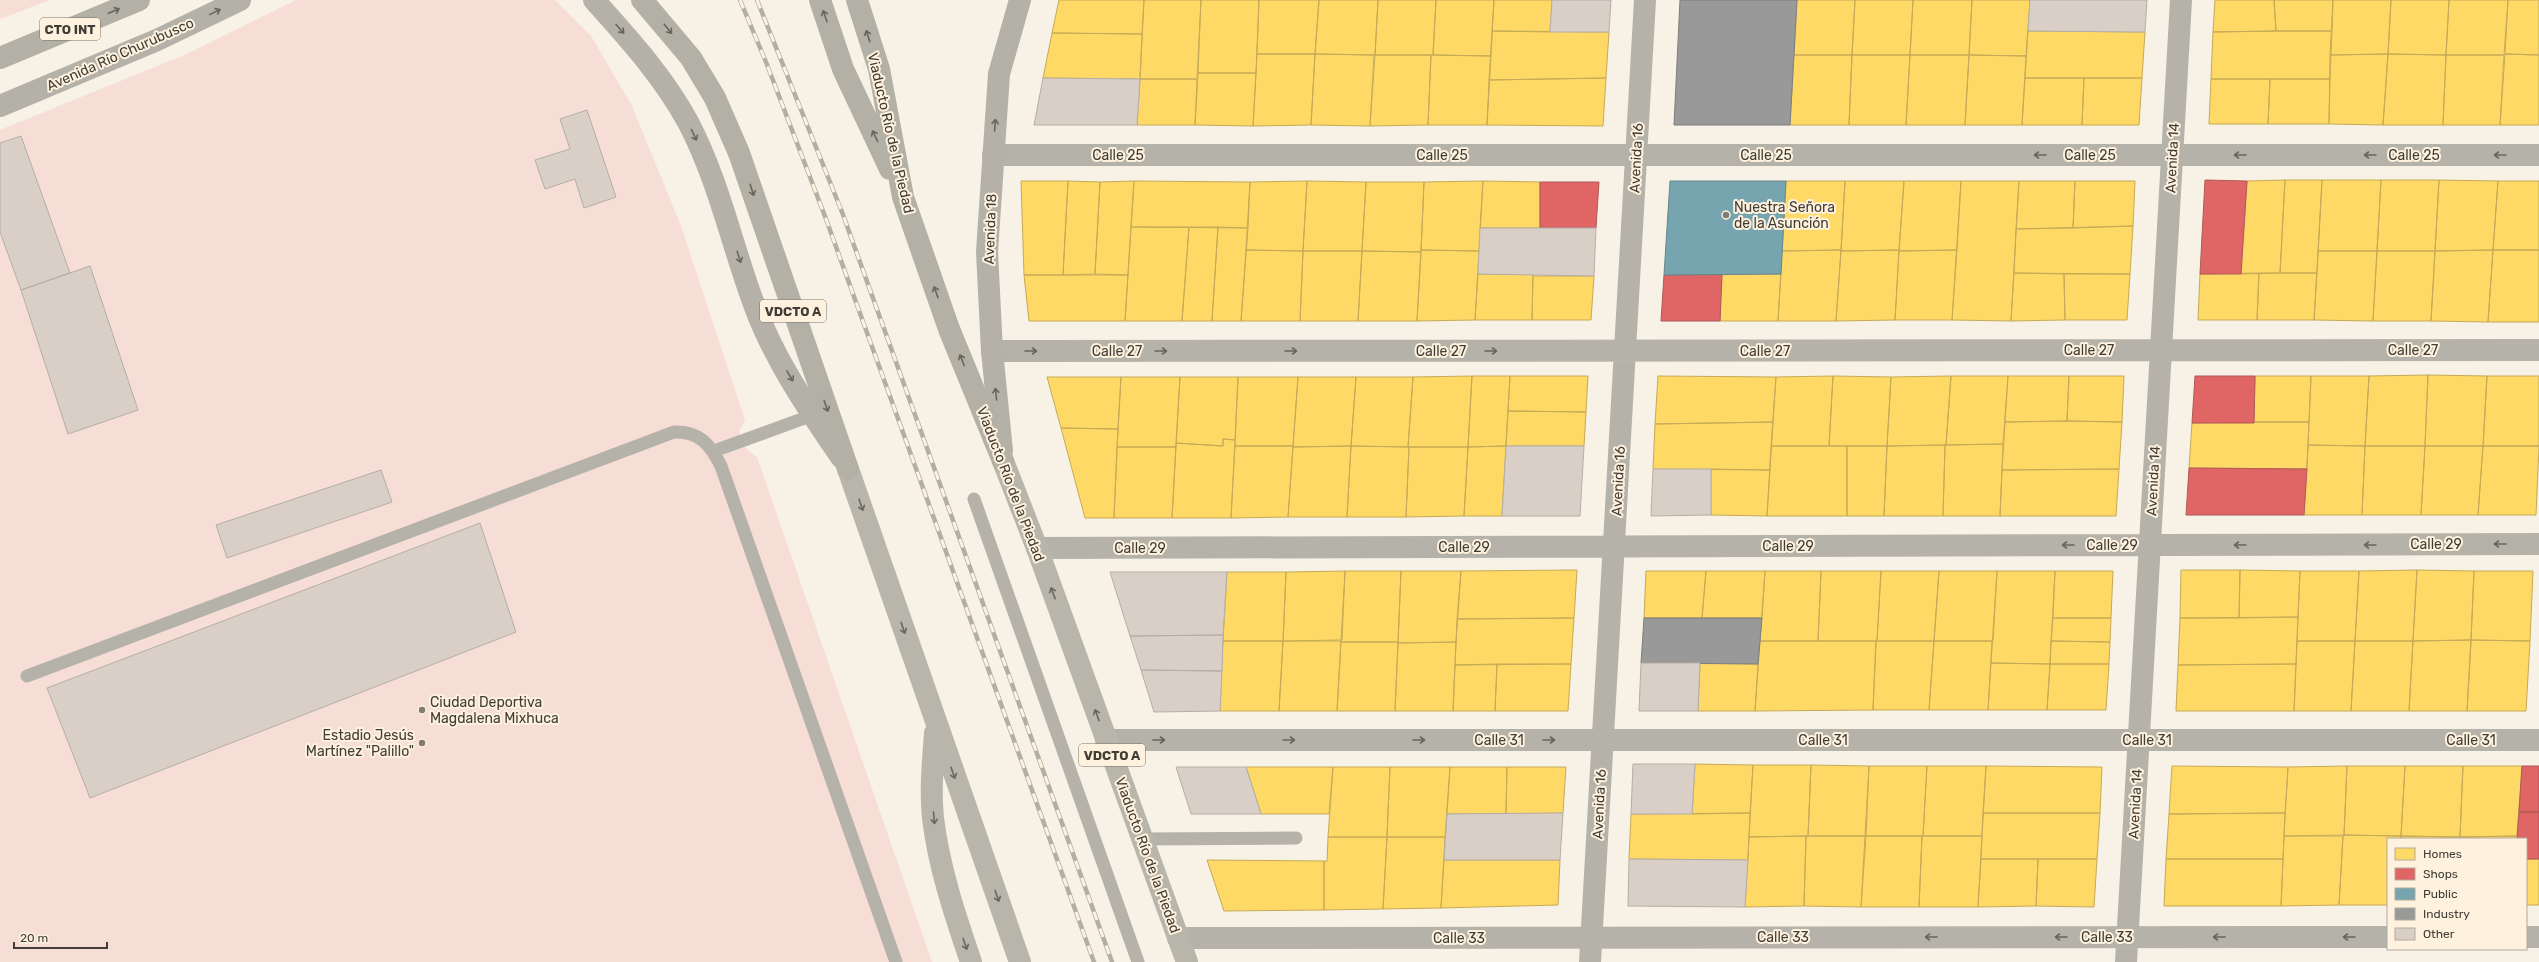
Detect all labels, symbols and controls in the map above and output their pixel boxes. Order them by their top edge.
one-way arrow [107,7,119,14]
one-way arrow [209,8,221,15]
one-way arrow [821,11,829,23]
street label: Avenida Río Churubusco [44,14,196,95]
road number: CTO INT [40,18,100,40]
one-way arrow [615,24,625,34]
one-way arrow [663,24,672,35]
one-way arrow [864,30,872,42]
street label: Viaducto Río de la Piedad [864,51,917,215]
one-way arrow [992,119,999,132]
street label: Avenida 14 [2162,122,2183,194]
street label: Avenida 16 [1626,123,1647,193]
one-way arrow [691,129,698,141]
one-way arrow [871,131,878,143]
street label: Calle 25 [1092,147,1144,164]
street label: Calle 25 [1416,147,1468,164]
street label: Calle 25 [1740,147,1792,164]
street label: Calle 25 [2064,147,2116,164]
street label: Calle 25 [2388,147,2440,164]
one-way arrow [2034,151,2047,159]
one-way arrow [2234,151,2247,159]
one-way arrow [2364,151,2377,159]
one-way arrow [2494,151,2507,159]
one-way arrow [748,184,756,196]
street label: Avenida 18 [981,193,1000,265]
place label: Nuestra Señora de la Asunción [1734,199,1835,232]
marker: Nuestra Señora de la Asunción [1721,210,1731,220]
one-way arrow [736,250,743,263]
one-way arrow [932,285,939,298]
road number: VDCTO A [760,300,826,322]
street label: Calle 27 [2064,342,2114,359]
street label: Calle 27 [2388,342,2438,359]
street label: Calle 27 [1092,343,1142,360]
street label: Calle 27 [1416,343,1466,360]
street label: Calle 27 [1740,343,1790,360]
one-way arrow [1024,347,1037,355]
one-way arrow [1154,347,1167,355]
one-way arrow [1284,347,1297,355]
one-way arrow [1484,347,1497,355]
one-way arrow [957,354,965,366]
one-way arrow [786,370,794,382]
one-way arrow [992,388,1000,401]
one-way arrow [823,399,830,412]
street label: Viaducto Río de la Piedad [973,404,1048,564]
street label: Avenida 14 [2143,445,2164,517]
street label: Avenida 16 [1608,446,1629,516]
one-way arrow [857,499,865,511]
street label: Calle 29 [2410,536,2462,553]
street label: Calle 29 [2086,537,2138,554]
street label: Calle 29 [1762,538,1814,555]
street label: Calle 29 [1438,539,1490,556]
street label: Calle 29 [1114,540,1166,557]
one-way arrow [2494,540,2507,548]
one-way arrow [2062,541,2075,549]
one-way arrow [2234,541,2247,549]
one-way arrow [2364,541,2377,549]
one-way arrow [1049,586,1056,599]
one-way arrow [900,622,907,635]
place label: Ciudad Deportiva Magdalena Mixhuca [430,694,559,727]
marker: Ciudad Deportiva Magdalena Mixhuca [417,705,427,715]
one-way arrow [1093,708,1100,721]
place label: Estadio Jesús Martínez "Palillo" [306,727,414,760]
street label: Calle 31 [1474,732,1524,749]
street label: Calle 31 [1798,732,1848,749]
street label: Calle 31 [2122,732,2172,749]
street label: Calle 31 [2446,732,2496,749]
one-way arrow [1152,736,1165,744]
one-way arrow [1282,736,1295,744]
one-way arrow [1412,736,1425,744]
one-way arrow [1542,736,1555,744]
marker: Estadio Jesús Martínez "Palillo" [417,738,427,748]
road number: VDCTO A [1079,744,1145,766]
one-way arrow [950,767,958,779]
street label: Avenida 14 [2125,768,2146,840]
street label: Avenida 16 [1589,769,1610,839]
street label: Viaducto Río de la Piedad [1111,775,1184,935]
one-way arrow [930,811,937,824]
legend [2387,838,2527,950]
text: Homes [2423,847,2462,861]
text: Shops [2423,867,2458,881]
text: Public [2423,887,2458,901]
one-way arrow [993,890,1001,902]
text: Industry [2423,907,2470,921]
scale bar [14,924,107,950]
text: Other [2423,927,2455,941]
street label: Calle 33 [1757,929,1809,946]
street label: Calle 33 [2081,929,2133,946]
street label: Calle 33 [1433,930,1485,947]
text: 20 m [20,931,48,945]
one-way arrow [1925,933,1938,941]
one-way arrow [2055,933,2068,941]
one-way arrow [2213,933,2226,941]
one-way arrow [2343,933,2356,941]
one-way arrow [962,937,969,950]

